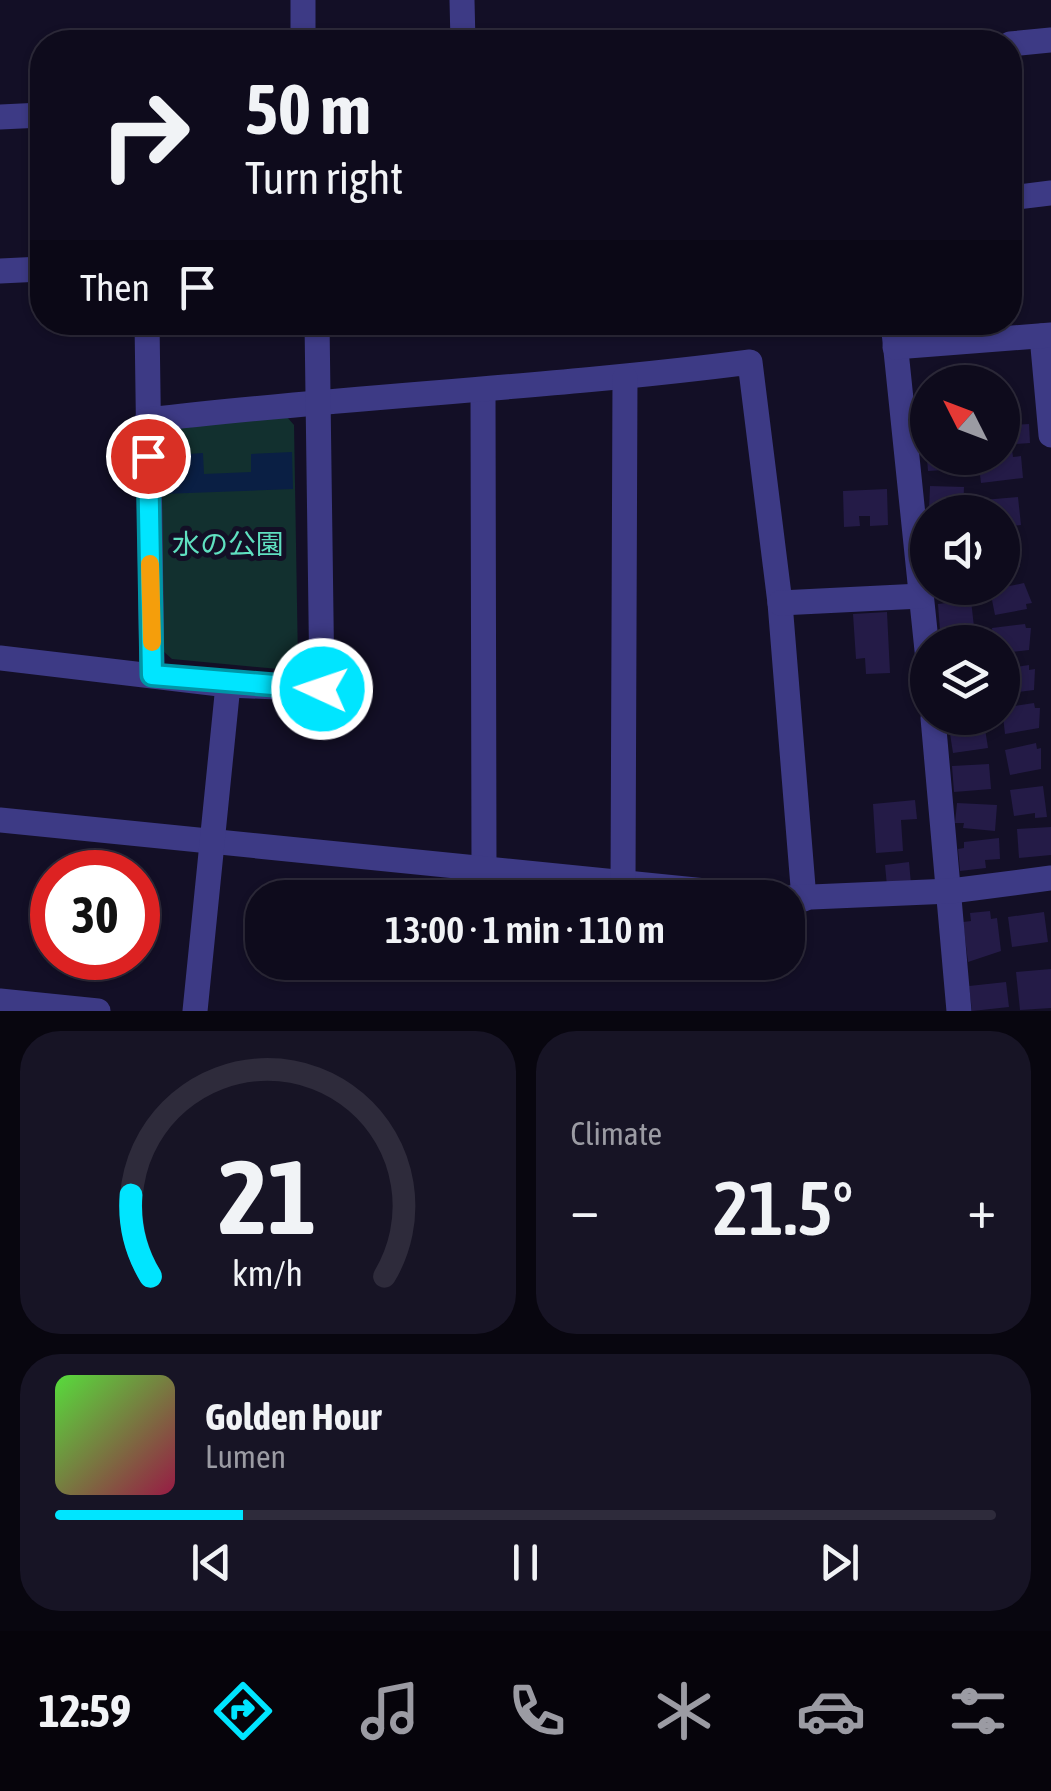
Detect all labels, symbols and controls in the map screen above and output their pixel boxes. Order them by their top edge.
text: 50 m [245,69,371,149]
icon: right [80,70,210,200]
text: Turn right [245,152,403,204]
icon: arrive [170,260,225,315]
text: Then [80,266,150,309]
north arrow [910,365,1020,475]
map controls [910,365,1020,735]
pin [106,414,191,499]
icon: arrive [121,429,176,484]
button: sound [910,495,1020,605]
park label: 水の公園 [172,528,284,560]
button: layers [910,625,1020,735]
position arrow [270,637,374,741]
speed limit sign: 30 [30,850,160,980]
text: 13:00 · 1 min · 110 m [385,908,665,951]
text: Climate [571,1115,662,1152]
text: 21 [219,1137,317,1256]
text: 21.5° [713,1165,853,1251]
text: − [571,1177,599,1240]
text: + [967,1177,996,1240]
text: km/h [232,1253,303,1294]
text: Golden Hour [205,1395,381,1438]
text: Lumen [205,1438,286,1475]
icon: previous [184,1535,239,1590]
icon: pause [498,1535,553,1590]
icon: next [812,1535,867,1590]
icon: directions [208,1676,278,1746]
icon: music [355,1676,425,1746]
icon: phone [502,1676,572,1746]
icon: climate [649,1676,719,1746]
icon: car [796,1676,866,1746]
icon: filters [943,1676,1013,1746]
text: 12:59 [38,1685,131,1737]

